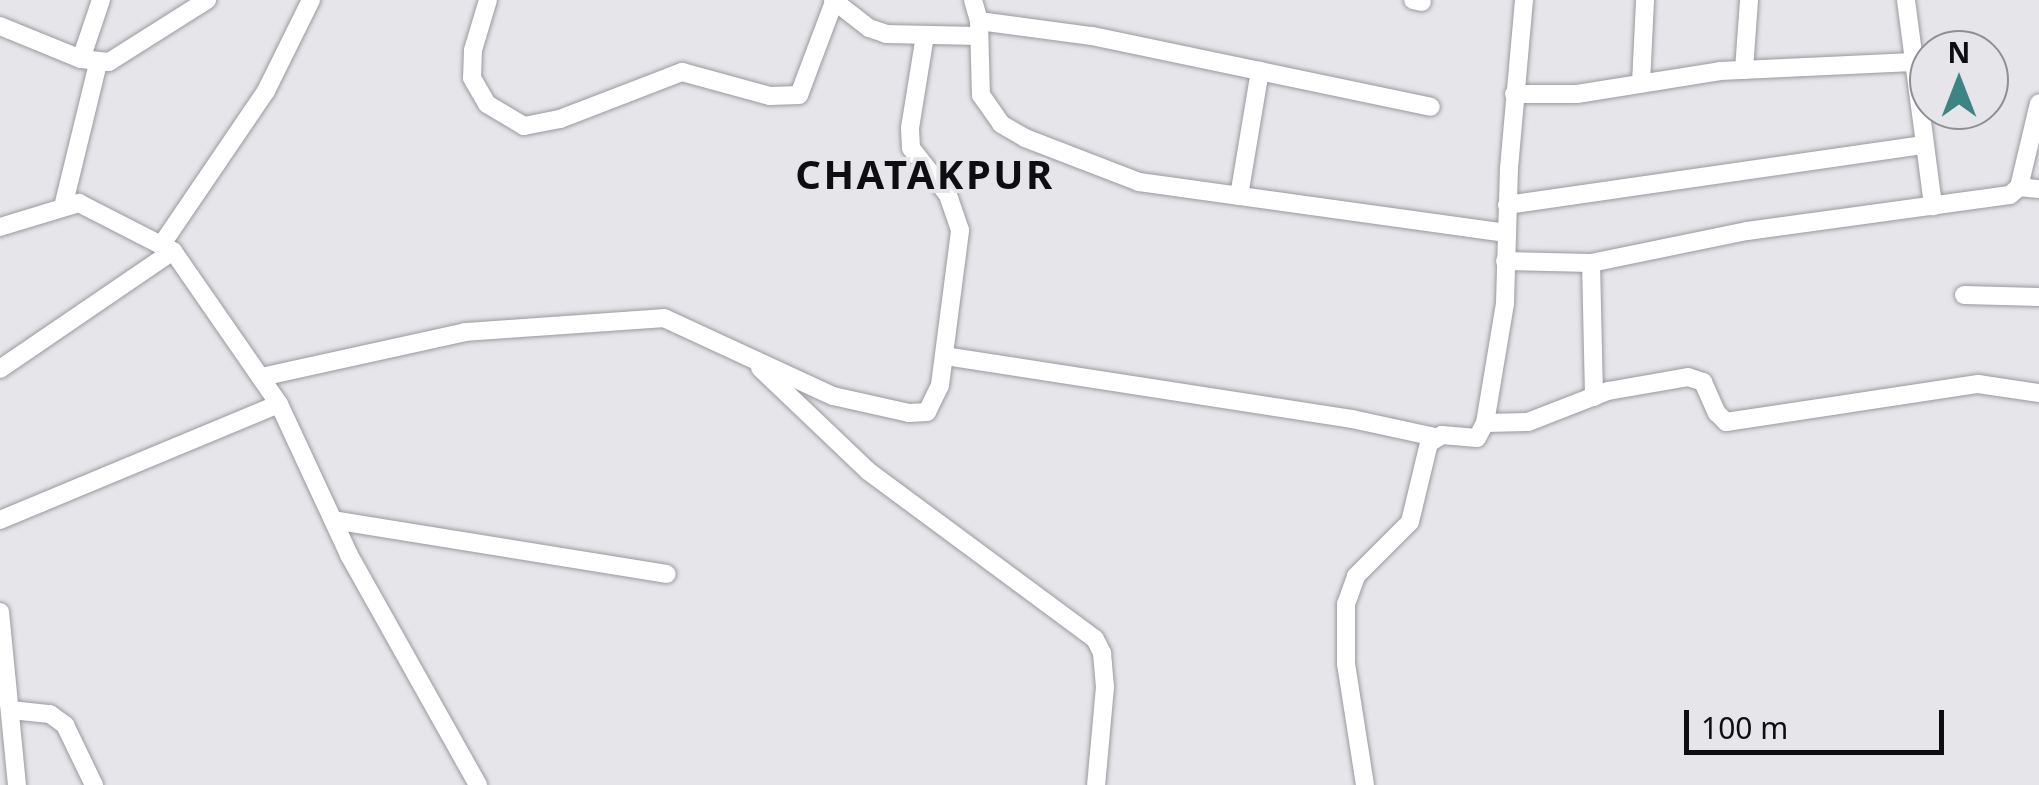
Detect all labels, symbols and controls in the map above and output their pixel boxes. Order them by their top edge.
north arrow [1909,30,2009,130]
text: N [1948,33,1970,71]
district label: CHATAKPUR [795,150,1055,198]
scale bar [1689,690,1949,752]
text: 100 m [1701,707,1788,748]

